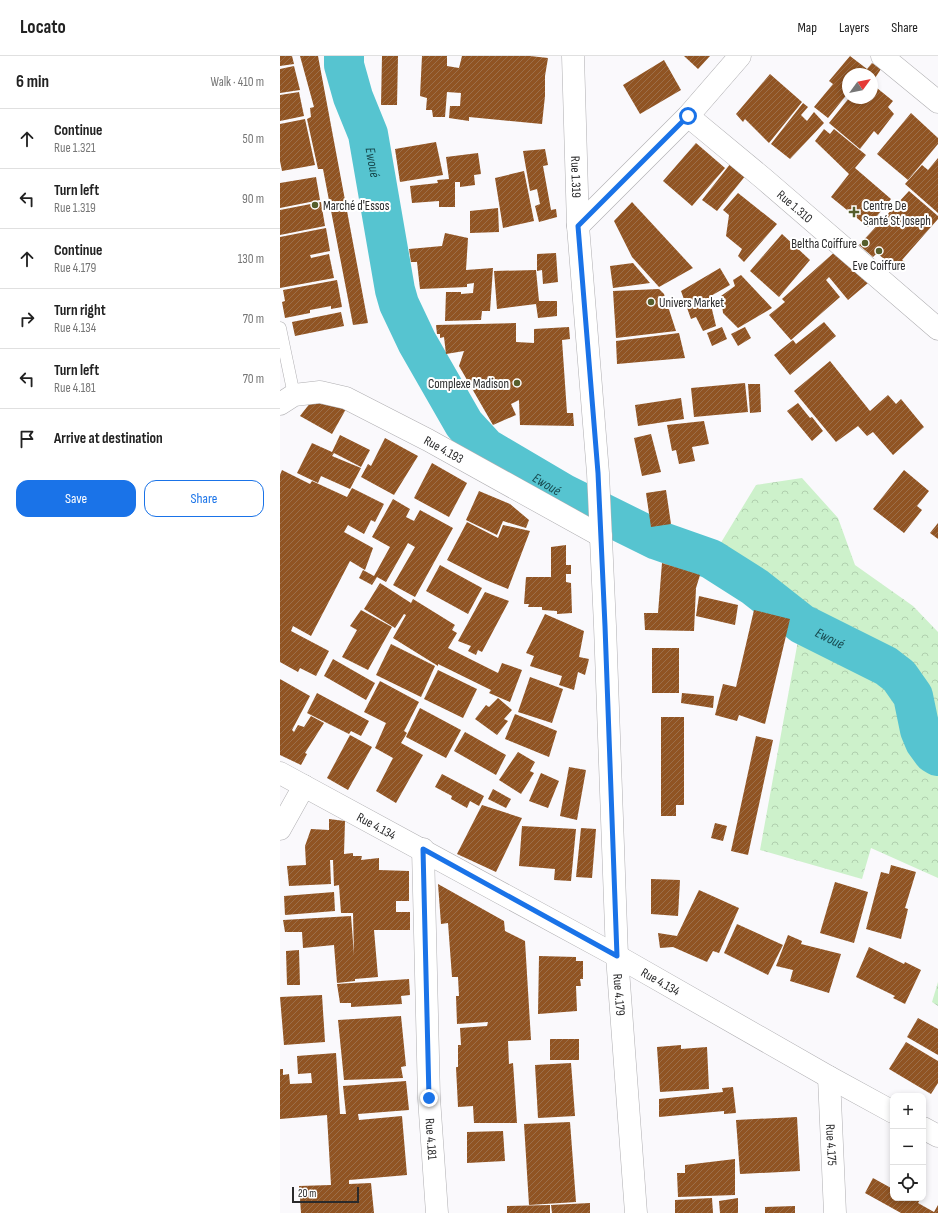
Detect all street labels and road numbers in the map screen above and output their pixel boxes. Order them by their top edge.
street label: Rue 1.319 [567,156,584,198]
street label: Rue 1.310 [773,187,816,227]
street label: Rue 4.193 [421,432,466,467]
street label: Rue 4.134 [354,809,399,844]
street label: Rue 4.134 [638,964,683,1000]
street label: Rue 4.179 [609,973,628,1017]
street label: Rue 4.181 [421,1118,440,1161]
street label: Rue 4.175 [822,1124,840,1166]

